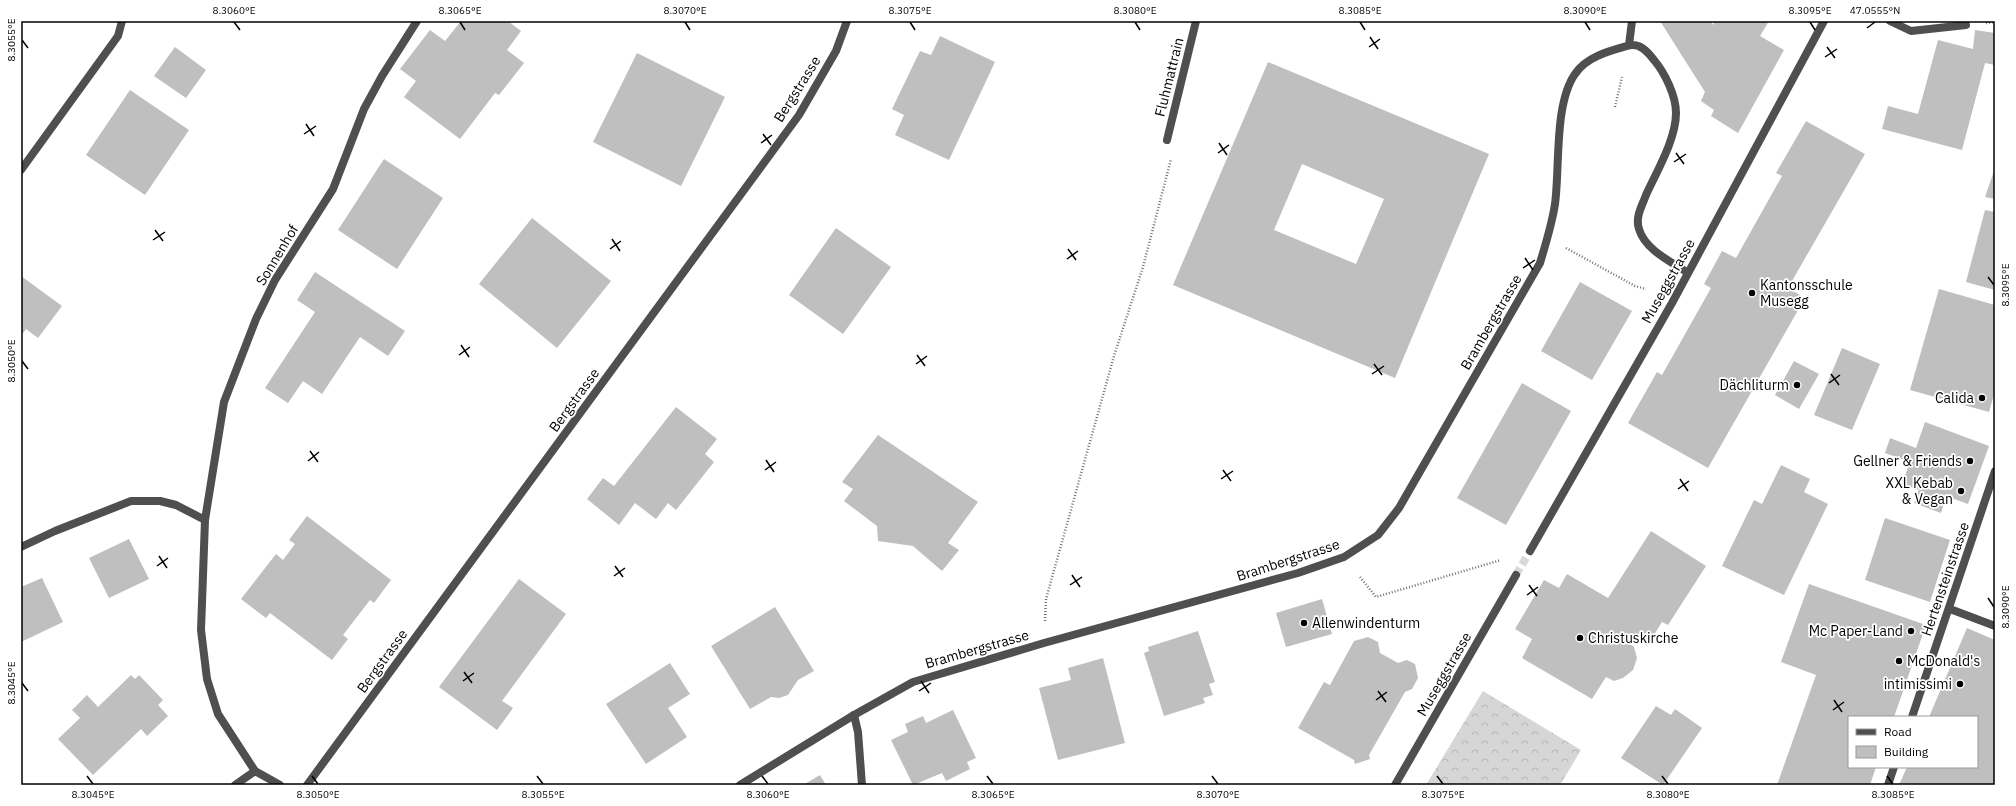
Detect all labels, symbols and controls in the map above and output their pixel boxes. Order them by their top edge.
text: 8.3060°E [212,4,256,17]
text: 8.3065°E [438,4,482,17]
text: 8.3070°E [663,4,707,17]
text: 8.3075°E [888,4,932,17]
text: 8.3080°E [1113,4,1157,17]
text: 8.3085°E [1338,4,1382,17]
text: 8.3090°E [1563,4,1607,17]
text: 8.3095°E [1788,4,1832,17]
text: 47.0555°N [1850,4,1900,17]
text: 8.3055°E [5,18,18,62]
street label: Fluhmattrain [1150,36,1188,118]
street label: Bergstrasse [770,52,825,125]
street label: Sonnenhof [252,221,302,289]
street label: Museggstrasse [1637,235,1699,327]
text: 8.3095°E [1999,263,2012,307]
street label: Brambergstrasse [1456,271,1526,373]
place label: Kantonsschule Musegg [1760,276,1853,310]
marker: Kantonsschule Musegg [1747,288,1757,298]
text: 8.3050°E [5,339,18,383]
street label: Bergstrasse [545,364,603,435]
place label: Dächliturm [1720,376,1789,394]
marker: Dächliturm [1792,380,1802,390]
place label: Calida [1935,389,1975,407]
marker: Calida [1977,393,1987,403]
place label: Gellner & Friends [1853,452,1962,470]
marker: Gellner & Friends [1965,456,1975,466]
place label: XXL Kebab & Vegan [1886,474,1953,508]
marker: XXL Kebab & Vegan [1956,486,1966,496]
street label: Hertensteinstrasse [1917,519,1973,638]
street label: Brambergstrasse [1234,535,1342,585]
text: 8.3090°E [1999,585,2012,629]
place label: Allenwindenturm [1312,614,1420,632]
marker: Allenwindenturm [1299,618,1309,628]
place label: Mc Paper-Land [1809,622,1903,640]
street label: Bergstrasse [353,625,411,696]
street label: Brambergstrasse [923,625,1031,672]
marker: Mc Paper-Land [1906,626,1916,636]
street label: Museggstrasse [1413,629,1475,719]
place label: Christuskirche [1588,629,1679,647]
marker: Christuskirche [1575,633,1585,643]
place label: McDonald's [1907,652,1980,670]
marker: McDonald's [1894,656,1904,666]
text: 8.3045°E [5,661,18,705]
place label: intimissimi [1884,675,1952,693]
marker: intimissimi [1955,679,1965,689]
legend [1848,716,1978,768]
text: Road [1884,724,1912,739]
text: Building [1884,744,1929,759]
text: 8.3045°E [71,788,115,801]
text: 8.3050°E [296,788,340,801]
text: 8.3055°E [521,788,565,801]
text: 8.3060°E [746,788,790,801]
text: 8.3065°E [971,788,1015,801]
text: 8.3070°E [1196,788,1240,801]
text: 8.3075°E [1421,788,1465,801]
text: 8.3080°E [1646,788,1690,801]
text: 8.3085°E [1871,788,1915,801]

